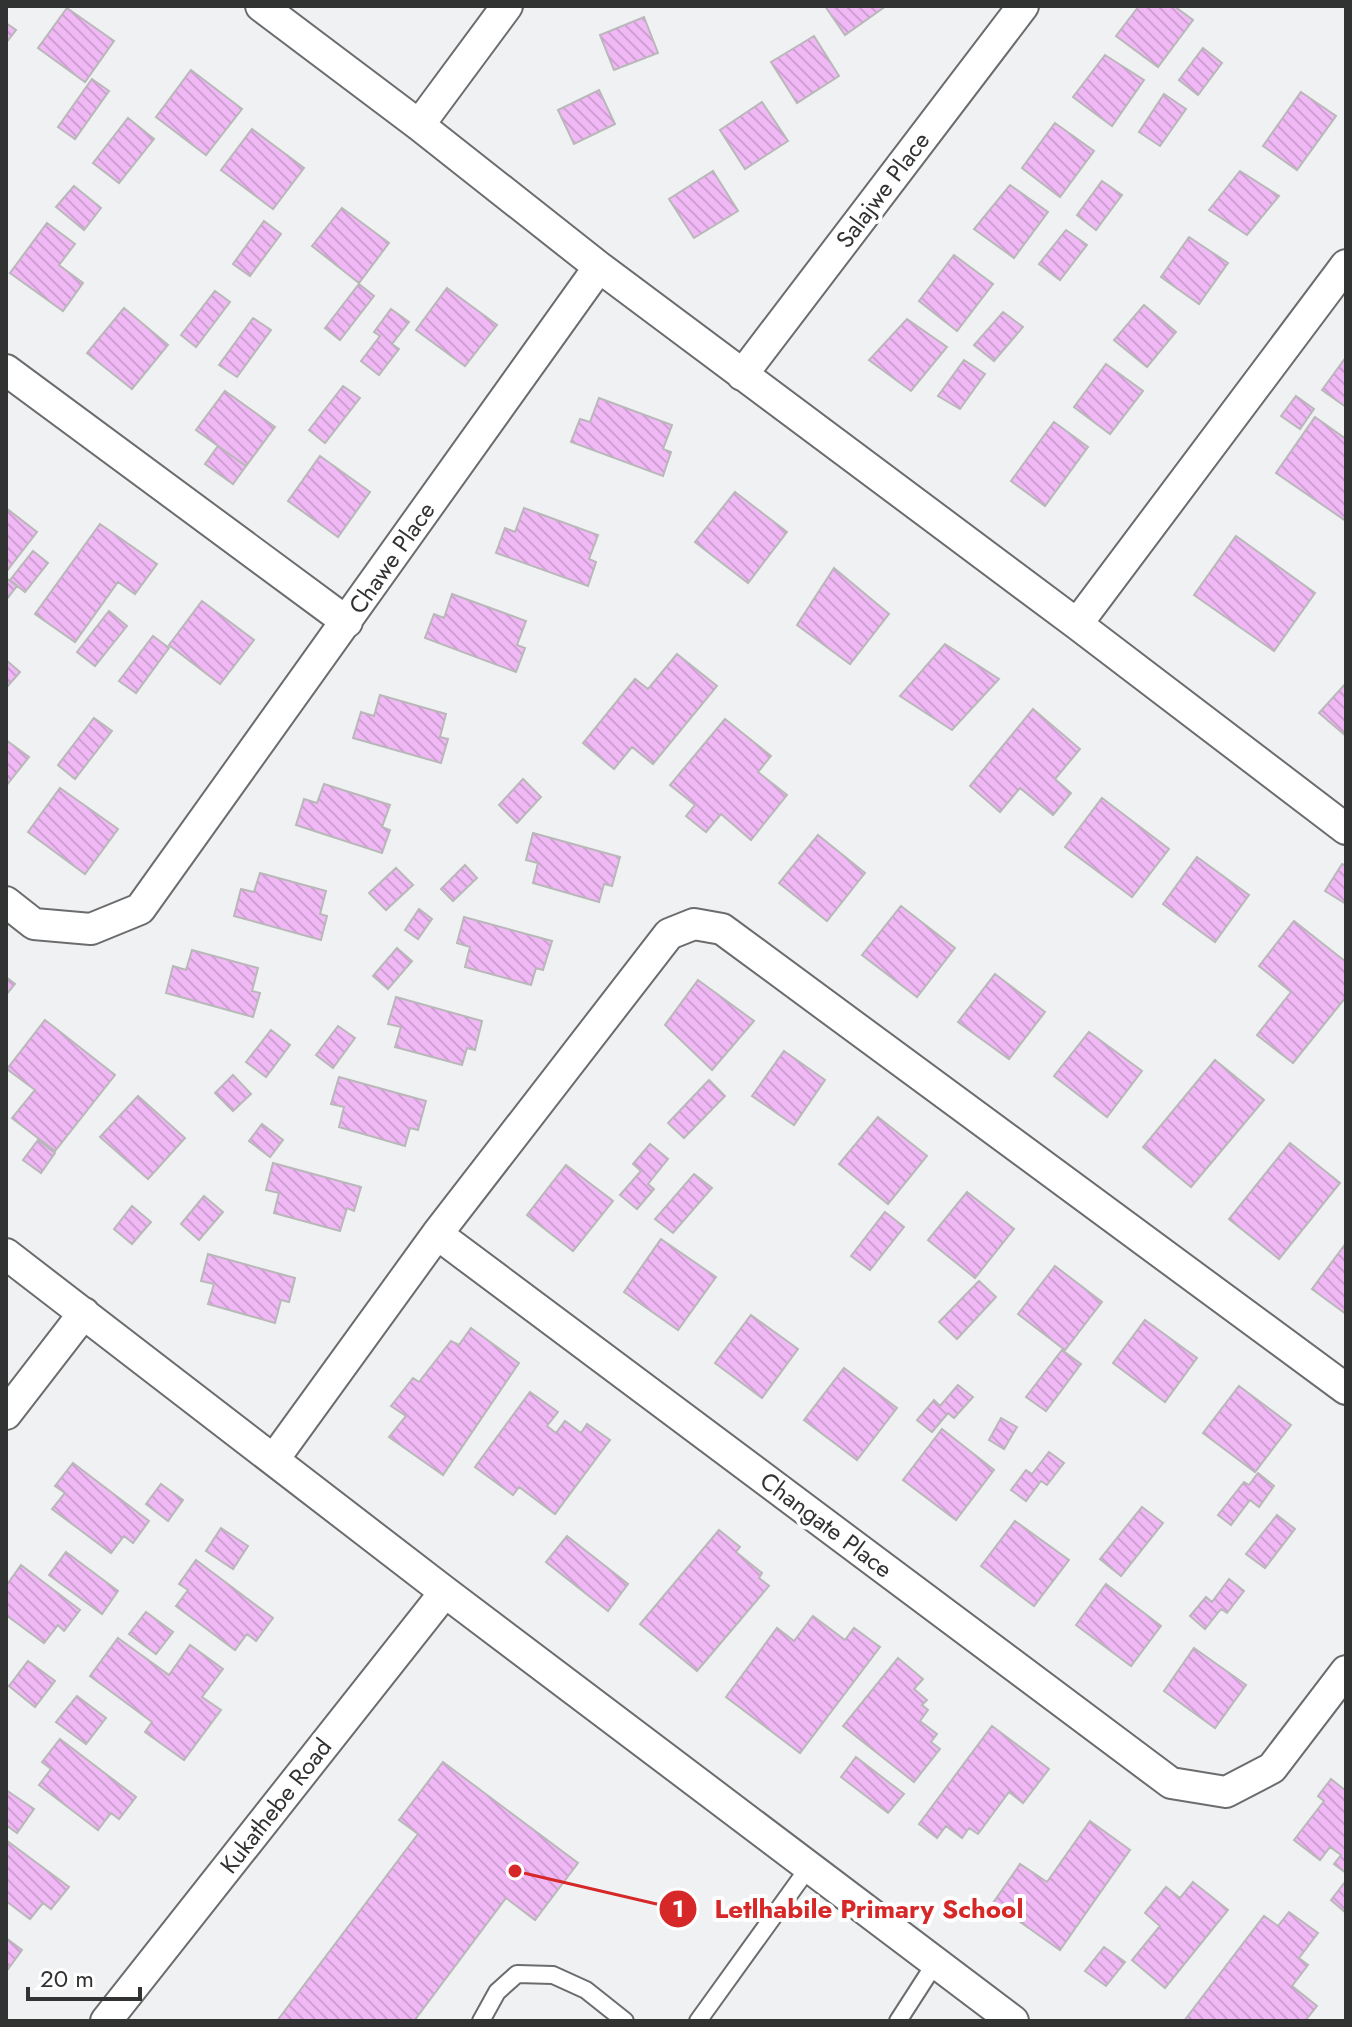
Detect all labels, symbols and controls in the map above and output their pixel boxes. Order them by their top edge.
street label: Salajwe Place [827,124,938,255]
street label: Chawe Place [340,494,443,621]
street label: Changate Place [753,1463,900,1586]
street label: Kukathebe Road [212,1731,340,1881]
callout: Letlhabile Primary School [658,1884,1039,1934]
text: Letlhabile Primary School [715,1890,1023,1928]
text: 1 [672,1891,684,1926]
scale bar [28,1951,140,2001]
text: 20 m [40,1961,94,1996]

